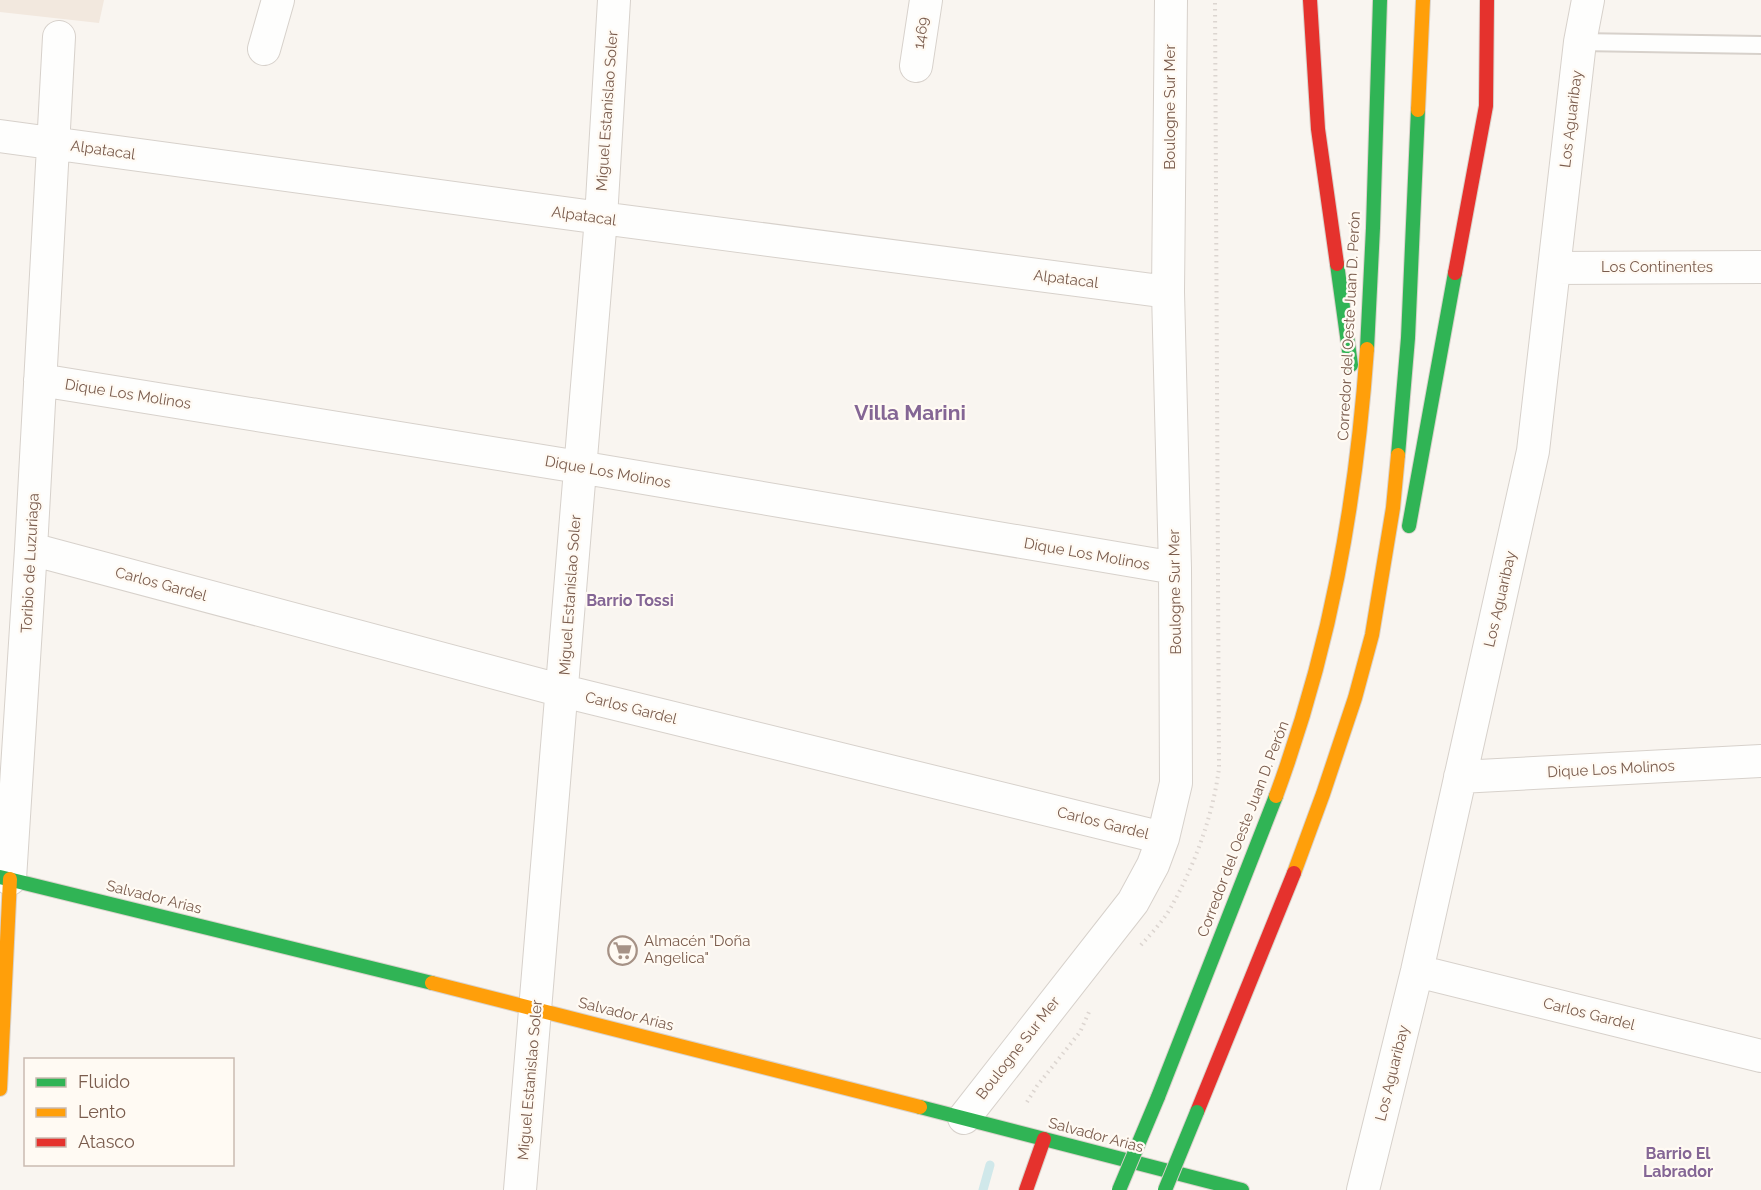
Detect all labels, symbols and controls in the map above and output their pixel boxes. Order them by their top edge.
street label: 1469 [910,15,932,50]
street label: Miguel Estanislao Soler [592,29,622,192]
street label: Boulogne Sur Mer [1161,44,1179,170]
street label: Los Aguaribay [1556,69,1586,169]
street label: Alpatacal [69,137,137,164]
street label: Alpatacal [550,203,618,230]
street label: Corredor del Oeste Juan D. Perón [1334,211,1364,441]
street label: Los Continentes [1601,258,1713,276]
street label: Alpatacal [1033,266,1100,292]
street label: Dique Los Molinos [64,375,192,413]
district label: Villa Marini [854,400,966,425]
street label: Dique Los Molinos [544,452,672,492]
street label: Toribio de Luzuriaga [17,493,43,633]
street label: Miguel Estanislao Soler [555,513,585,676]
street label: Boulogne Sur Mer [1165,528,1185,655]
street label: Dique Los Molinos [1023,534,1151,574]
street label: Los Aguaribay [1480,549,1520,649]
street label: Carlos Gardel [113,563,210,605]
district label: Barrio Tossi [586,591,674,610]
street label: Carlos Gardel [583,688,680,728]
street label: Corredor del Oeste Juan D. Perón [1193,718,1293,940]
street label: Dique Los Molinos [1547,757,1675,781]
street label: Carlos Gardel [1055,803,1152,843]
street label: Salvador Arias [104,876,204,918]
place label: Almacén "Doña Angelica" [644,932,750,967]
supermarket icon: Almacén "Doña Angelica" [607,934,639,966]
street label: Salvador Arias [576,993,676,1035]
street label: Boulogne Sur Mer [972,993,1064,1103]
street label: Carlos Gardel [1541,994,1638,1034]
street label: Miguel Estanislao Soler [514,998,546,1161]
street label: Los Aguaribay [1371,1023,1413,1123]
legend [24,1058,234,1166]
text: Fluido [78,1071,130,1092]
text: Lento [78,1101,126,1122]
street label: Salvador Arias [1046,1114,1146,1156]
text: Atasco [78,1131,135,1152]
district label: Barrio El Labrador [1643,1144,1713,1181]

